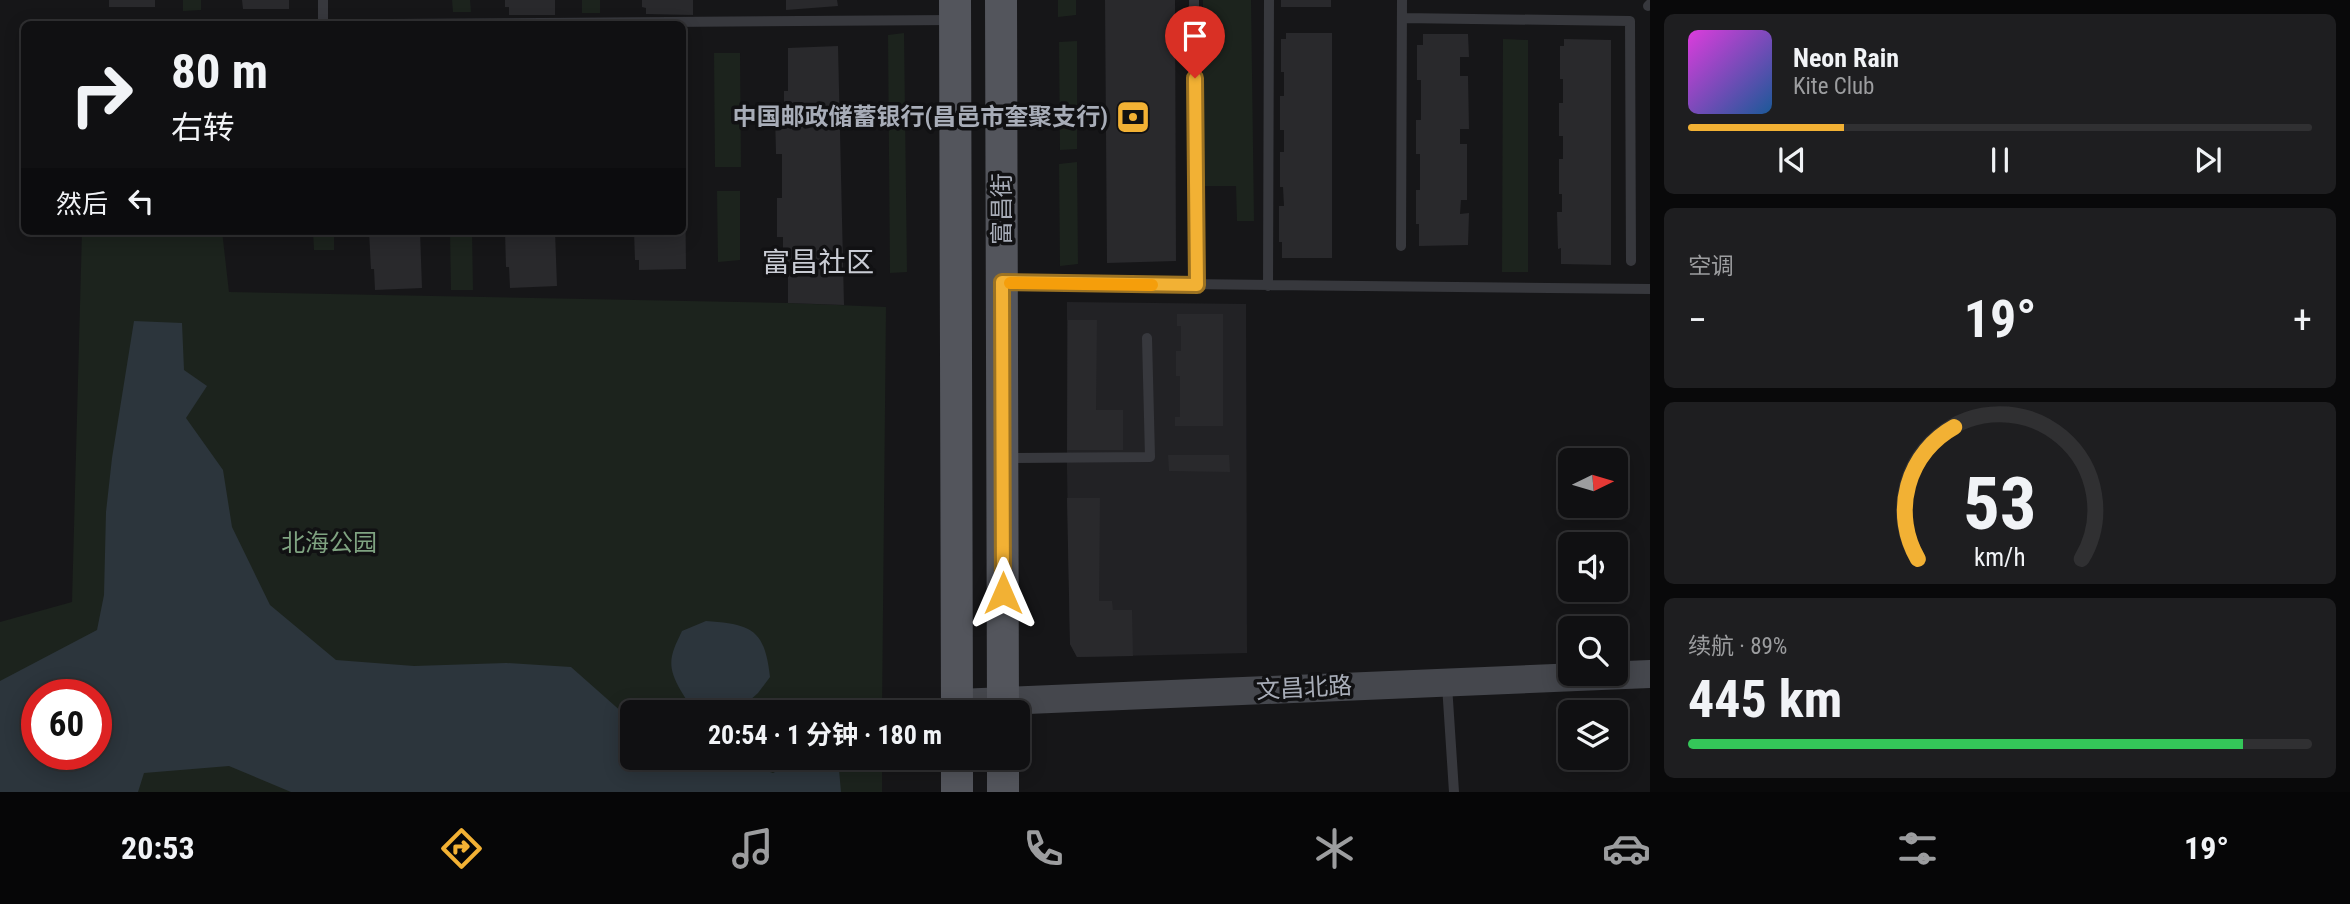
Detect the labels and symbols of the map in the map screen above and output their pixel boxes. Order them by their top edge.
pin [1165,6,1225,78]
bank icon: 中国邮政储蓄银行(昌邑市奎聚支行) [1114,98,1152,136]
place label: 中国邮政储蓄银行(昌邑市奎聚支行) [732,103,1108,131]
street label: 富昌街 [988,173,1016,245]
district label: 富昌社区 [762,246,874,279]
north arrow [1558,448,1628,518]
park label: 北海公园 [281,529,377,557]
position arrow [966,556,1040,630]
street label: 文昌北路 [1255,672,1353,704]
speed limit sign: 60 [21,679,112,770]

